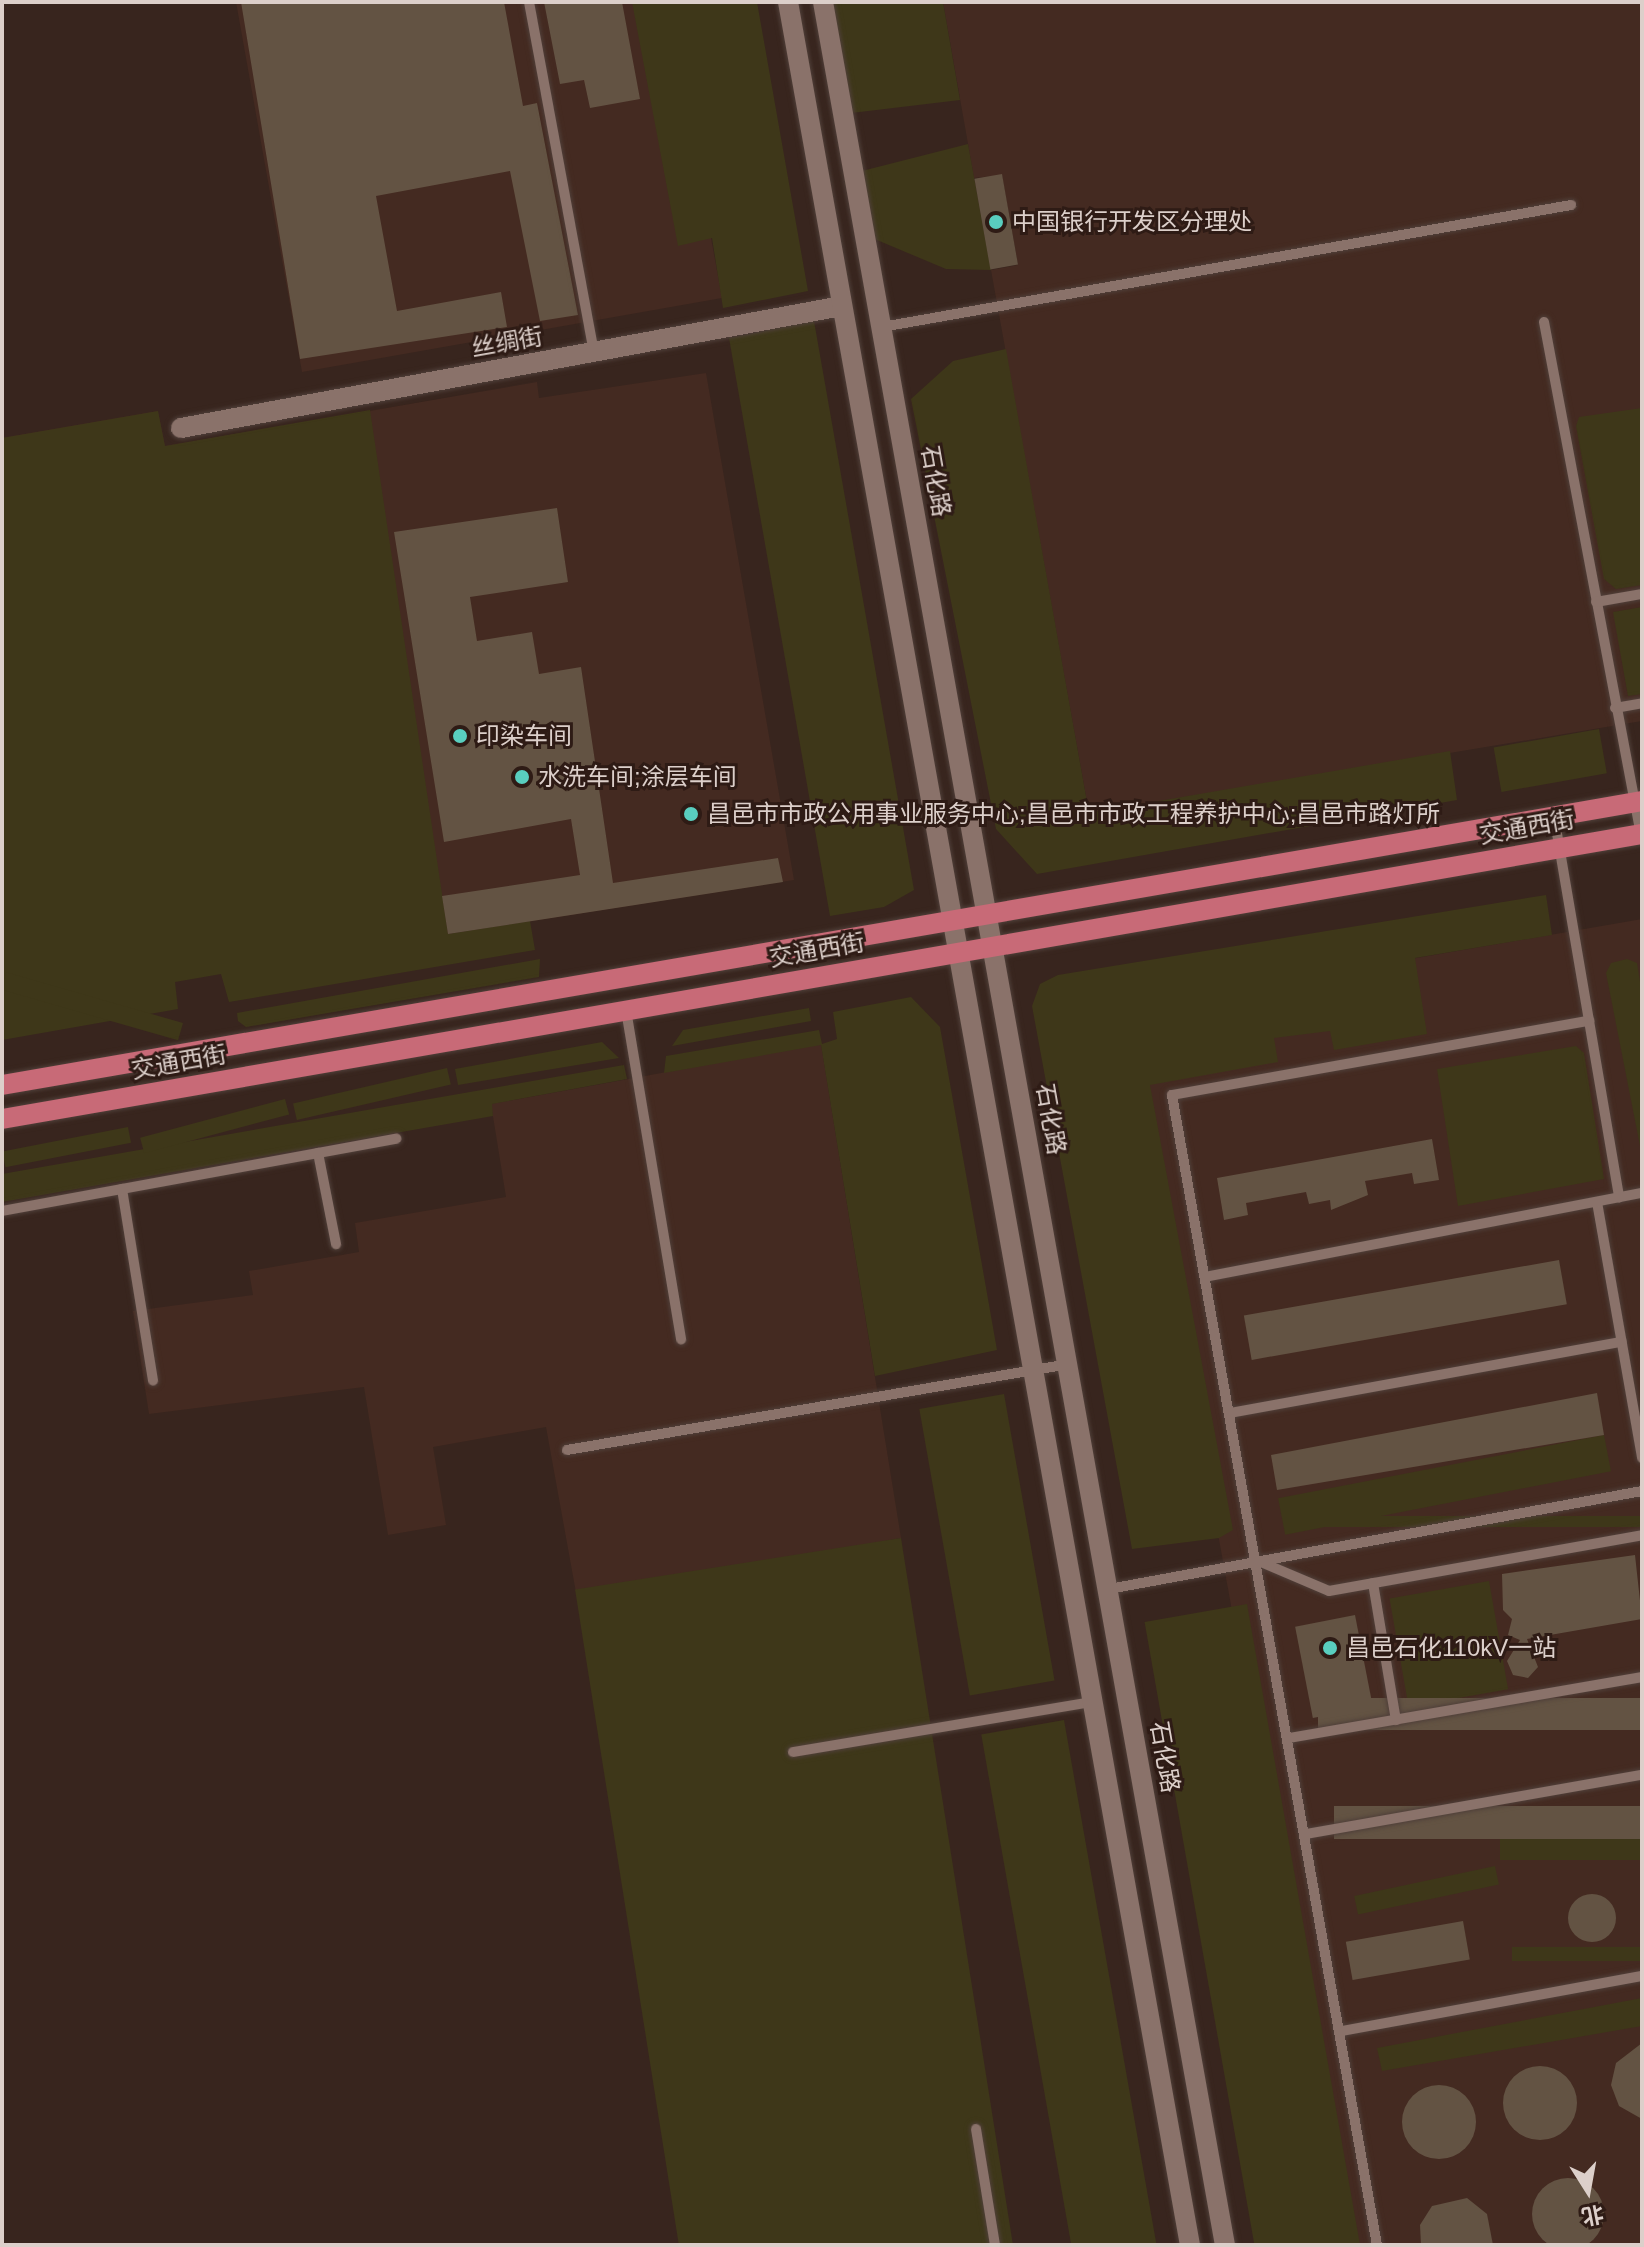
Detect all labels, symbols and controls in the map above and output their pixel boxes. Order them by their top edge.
place label: 中国银行开发区分理处 [1012,208,1252,236]
marker: 中国银行开发区分理处 [987,213,1005,231]
street label: 丝绸街 [469,322,545,362]
street label: 石化路 [916,443,956,519]
place label: 印染车间 [476,722,572,750]
marker: 印染车间 [451,727,469,745]
place label: 水洗车间;涂层车间 [538,763,737,791]
marker: 水洗车间;涂层车间 [513,768,531,786]
place label: 昌邑市市政公用事业服务中心;昌邑市市政工程养护中心;昌邑市路灯所 [707,800,1440,828]
street label: 交通西街 [1477,804,1577,850]
marker: 昌邑市市政公用事业服务中心;昌邑市市政工程养护中心;昌邑市路灯所 [682,805,700,823]
street label: 交通西街 [767,927,867,973]
street label: 交通西街 [129,1039,229,1085]
street label: 石化路 [1031,1081,1071,1157]
place label: 昌邑石化110kV一站 [1346,1634,1556,1662]
marker: 昌邑石化110kV一站 [1321,1639,1339,1657]
street label: 石化路 [1145,1719,1185,1795]
north arrow [1548,2151,1628,2231]
text: 北 [1579,2201,1606,2229]

